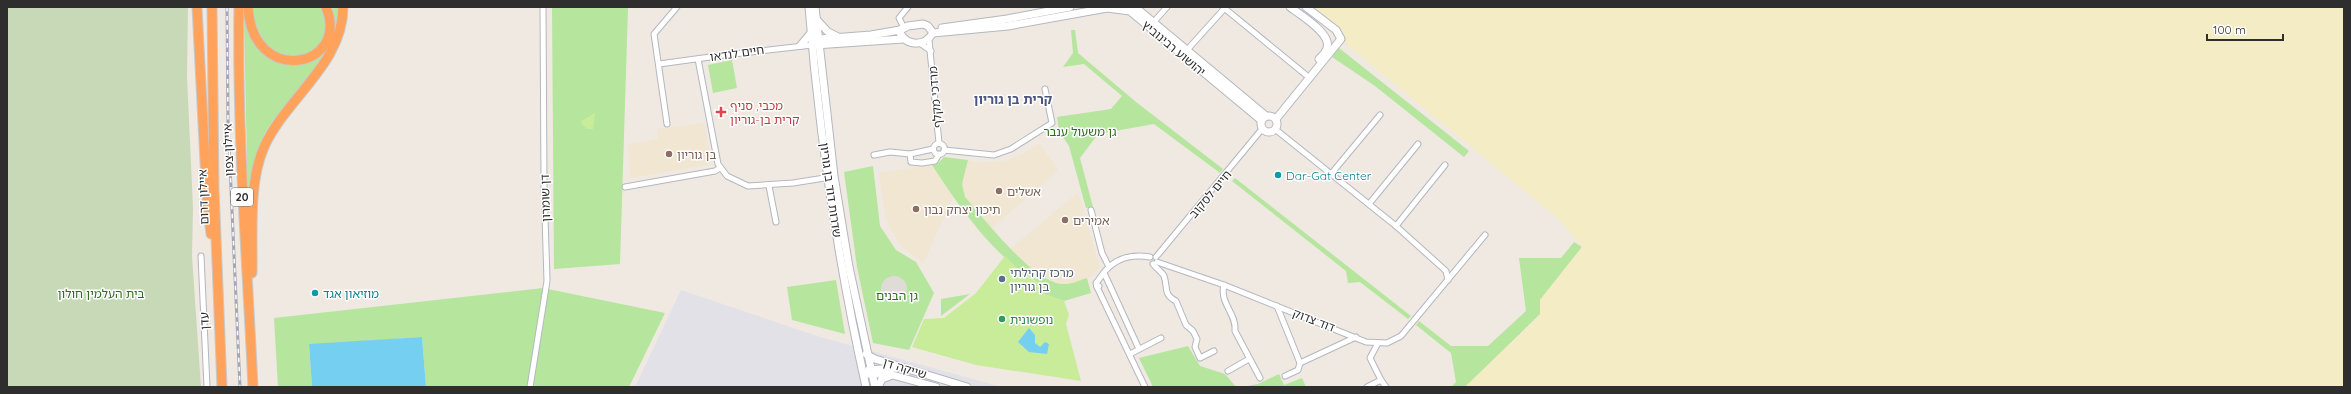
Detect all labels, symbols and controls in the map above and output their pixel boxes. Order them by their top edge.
scale bar [2207,16,2283,42]
street label: יהושוע רבינוביץ [1139,17,1209,79]
text: 100 m [2213,22,2246,37]
street label: חיים לנדאו [709,42,765,64]
street label: מרדכי מקלף [925,65,945,129]
district label: קרית בן גוריון [974,91,1053,107]
place label: מכבי, סניף קרית בן-גוריון [730,98,800,127]
marker: מכבי, סניף קרית בן-גוריון [715,106,727,118]
street label: איילון צפון [220,123,236,177]
park label: גן משעול ענבר [1043,124,1117,139]
street label: שדרות דוד בן גוריון [817,142,845,238]
place label: בן גוריון [677,147,717,162]
marker: בן גוריון [664,149,674,159]
street label: חיים לסקוב [1186,167,1234,221]
place label: Dar-Gat Center [1286,168,1372,183]
street label: איילון דרום [195,169,211,225]
marker: Dar-Gat Center [1273,170,1283,180]
street label: דן שומרון [537,173,553,222]
place label: אשלים [1007,184,1041,199]
marker: אשלים [994,186,1004,196]
road number: 20 [231,188,253,206]
place label: תיכון יצחק נבון [924,202,1000,217]
marker: תיכון יצחק נבון [911,204,921,214]
place label: אמירים [1073,213,1110,228]
marker: אמירים [1060,215,1070,225]
place label: מרכז קהילתי בן גוריון [1010,265,1074,294]
marker: מרכז קהילתי בן גוריון [997,274,1007,284]
park label: בית העלמין חולון [58,286,144,301]
place label: מוזיאון אגד [323,286,379,301]
marker: מוזיאון אגד [310,288,320,298]
park label: גן הבנים [876,288,918,303]
street label: דוד צדוק [1291,305,1338,335]
street label: עדן [196,312,212,330]
place label: נופשונית [1010,312,1053,327]
marker: נופשונית [997,314,1007,324]
street label: שייקה דן [881,354,929,382]

